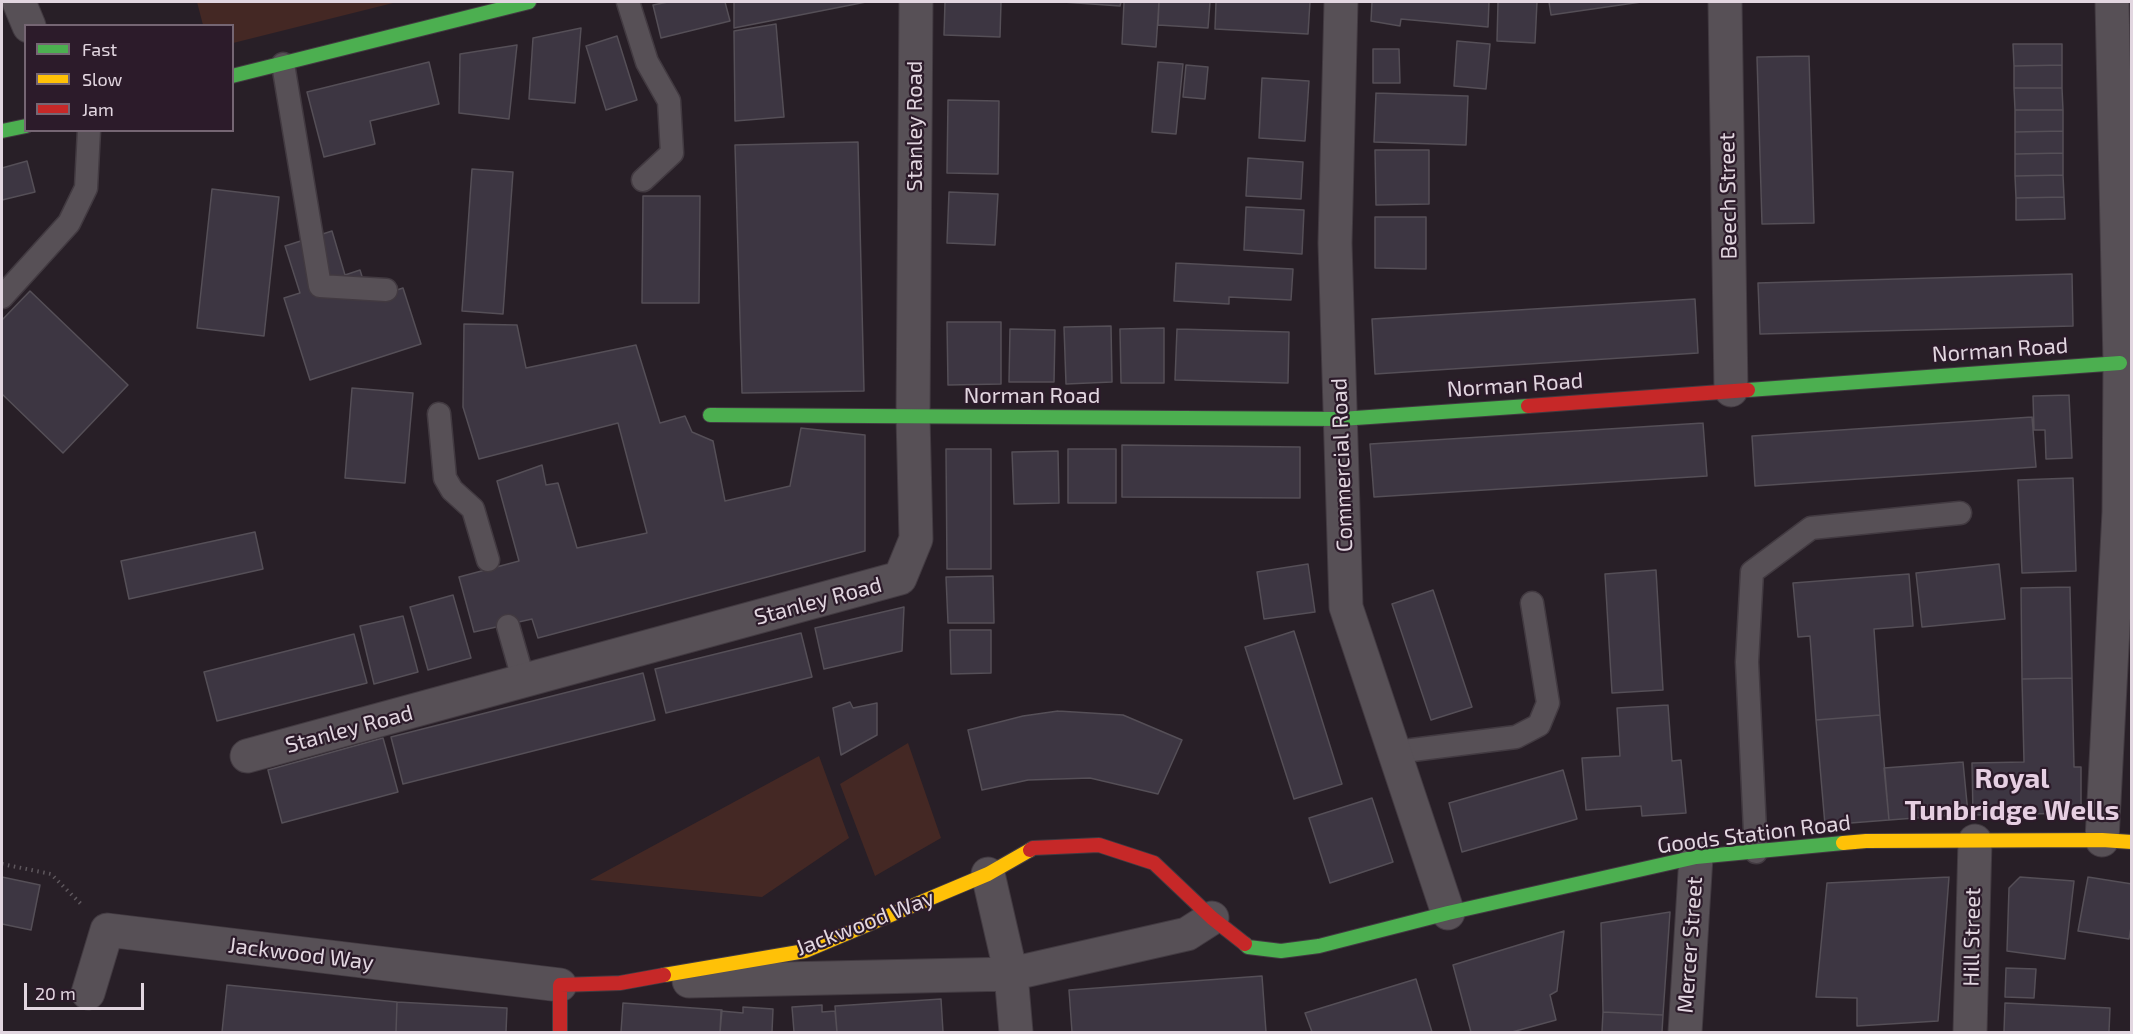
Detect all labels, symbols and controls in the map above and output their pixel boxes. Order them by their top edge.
legend [24,24,234,132]
text: Fast [82,38,117,60]
street label: Stanley Road [902,61,928,191]
text: Slow [82,68,122,90]
text: Jam [82,98,114,120]
street label: Beech Street [1714,132,1742,260]
street label: Norman Road [1931,332,2069,368]
street label: Norman Road [1446,367,1584,403]
street label: Commercial Road [1326,377,1358,553]
street label: Norman Road [964,383,1100,409]
street label: Stanley Road [751,571,885,631]
street label: Stanley Road [282,699,416,759]
district label: Royal Tunbridge Wells [1905,762,2119,828]
street label: Goods Station Road [1656,809,1852,859]
street label: Mercer Street [1672,876,1708,1014]
street label: Jackwood Way [792,884,938,962]
street label: Hill Street [1958,887,1986,987]
street label: Jackwood Way [227,932,375,976]
scale bar [27,971,147,1009]
text: 20 m [35,982,76,1004]

